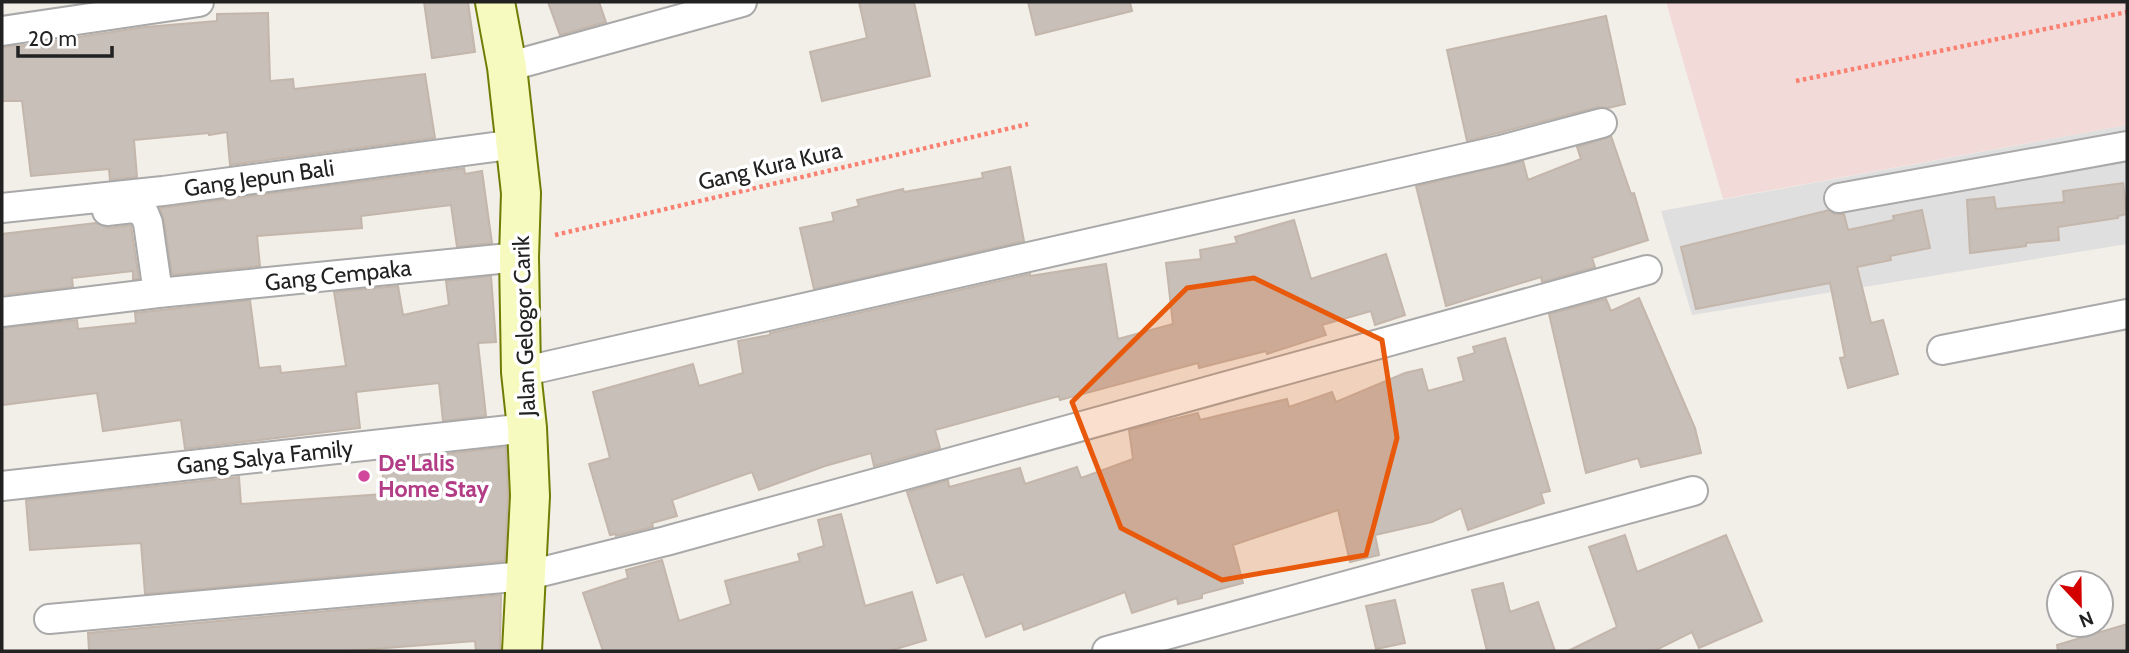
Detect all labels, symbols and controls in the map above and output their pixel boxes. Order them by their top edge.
scale bar [18,14,112,58]
text: 20 m [28,26,77,51]
street label: Gang Kura Kura [695,136,845,196]
street label: Gang Jepun Bali [182,154,336,202]
street label: Jalan Gelogor Carik [507,235,541,418]
street label: Gang Cempaka [264,253,412,297]
street label: Gang Salya Family [175,434,355,480]
place label: De'Lalis Home Stay [378,449,490,503]
marker: De'Lalis Home Stay [356,468,372,484]
north arrow [2045,569,2115,639]
text: N [2076,606,2097,632]

